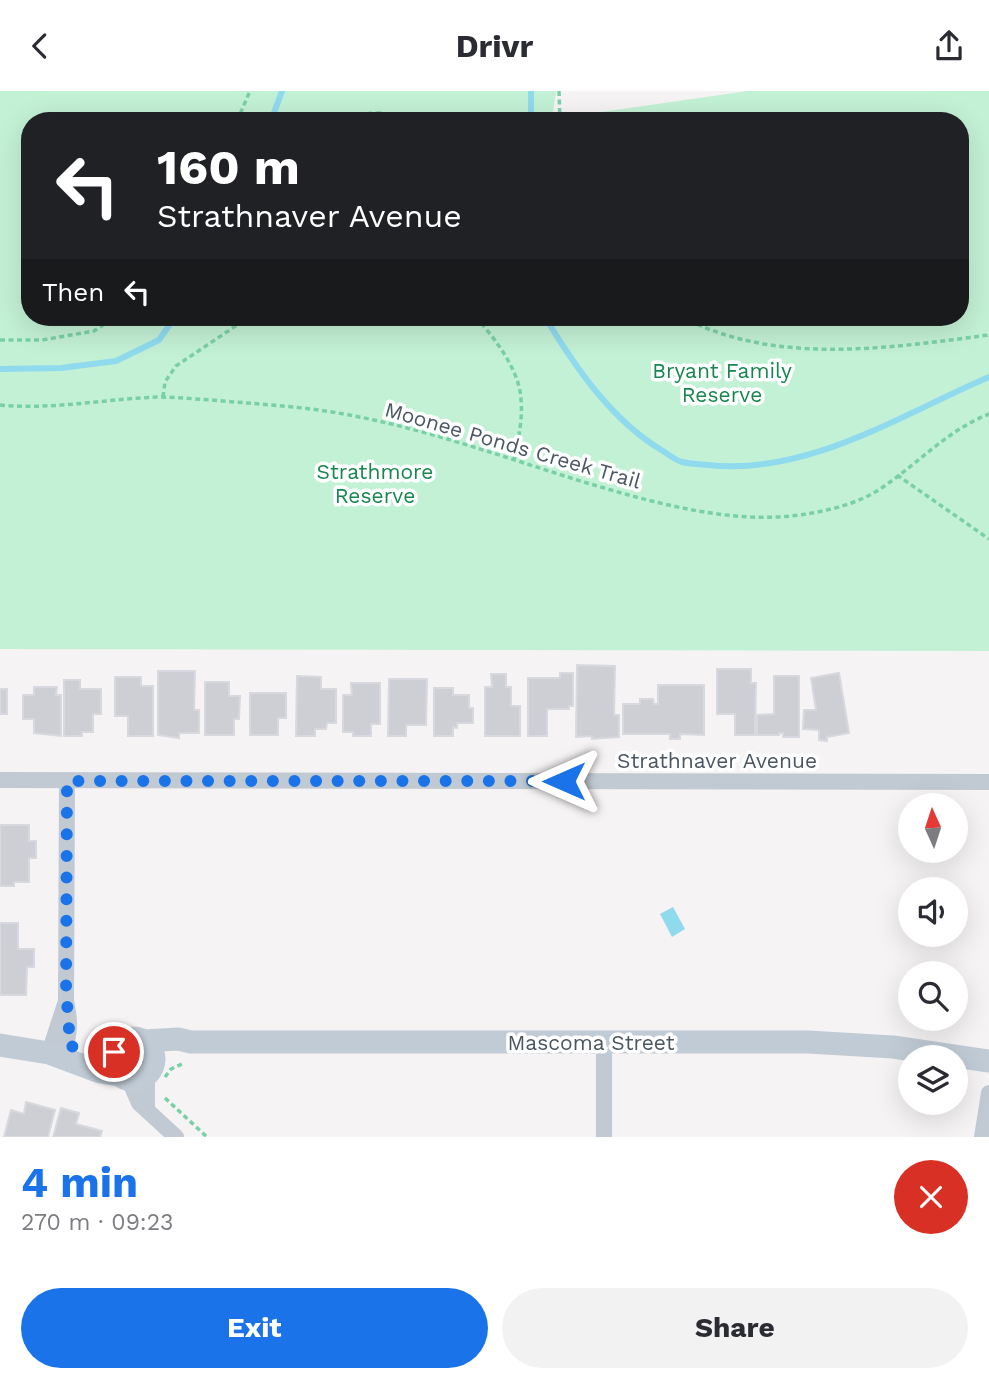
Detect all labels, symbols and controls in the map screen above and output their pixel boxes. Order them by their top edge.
icon: back [21,27,59,65]
text: Drivr [456,27,533,65]
icon: share [930,27,968,65]
text: 160 m [157,138,300,196]
icon: left [42,140,133,231]
text: Strathnaver Avenue [157,197,462,235]
icon: left [118,273,156,311]
text: Then [42,277,104,307]
park label: Bryant Family Reserve [652,358,792,407]
street label: Moonee Ponds Creek Trail [382,396,645,494]
park label: Strathmore Reserve [317,459,433,508]
position arrow [527,744,601,818]
street label: Strathnaver Avenue [617,748,817,773]
north arrow [898,793,968,863]
map controls [898,793,968,1115]
button: sound [898,877,968,947]
button: search [898,961,968,1031]
pin [84,1022,144,1082]
street label: Mascoma Street [508,1030,675,1055]
icon: arrive [95,1033,133,1071]
button: layers [898,1045,968,1115]
text: 4 min [21,1158,138,1207]
button: close [894,1160,968,1234]
text: 270 m · 09:23 [21,1209,173,1236]
button: Exit [21,1288,488,1368]
button: Share [502,1288,968,1368]

